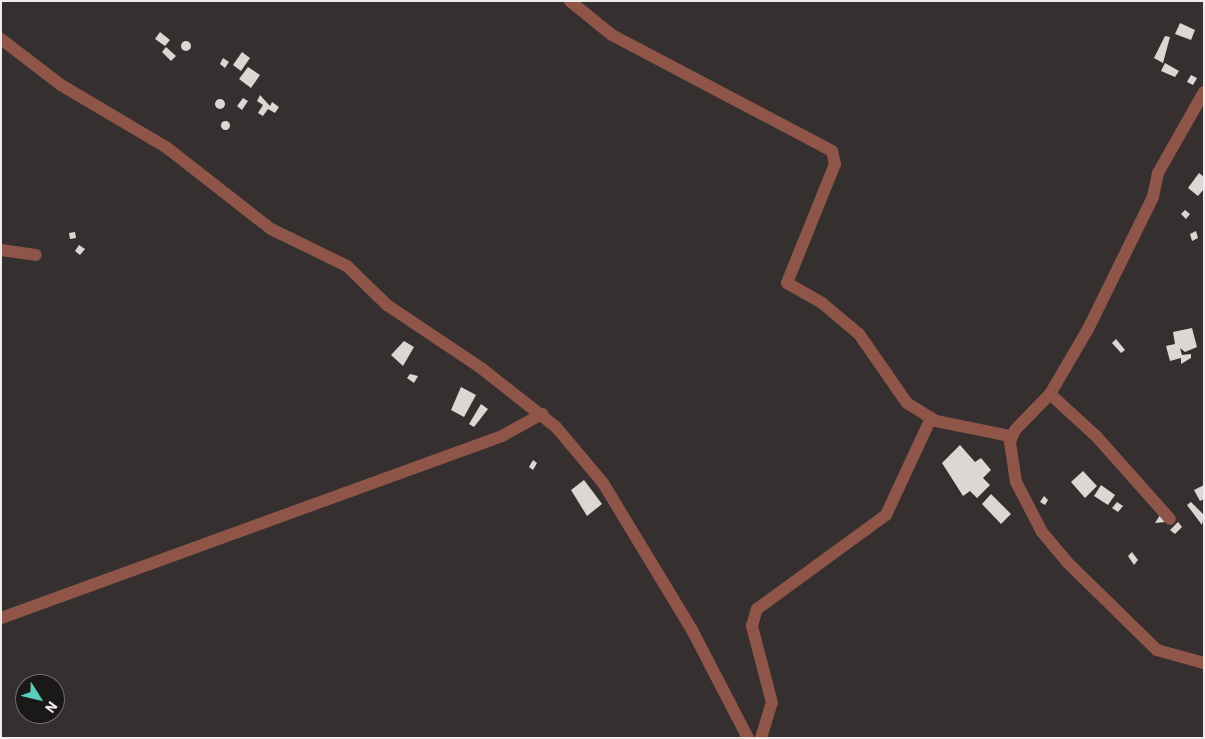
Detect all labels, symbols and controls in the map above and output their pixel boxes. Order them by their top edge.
north arrow [15,674,65,724]
text: N [41,698,62,717]

